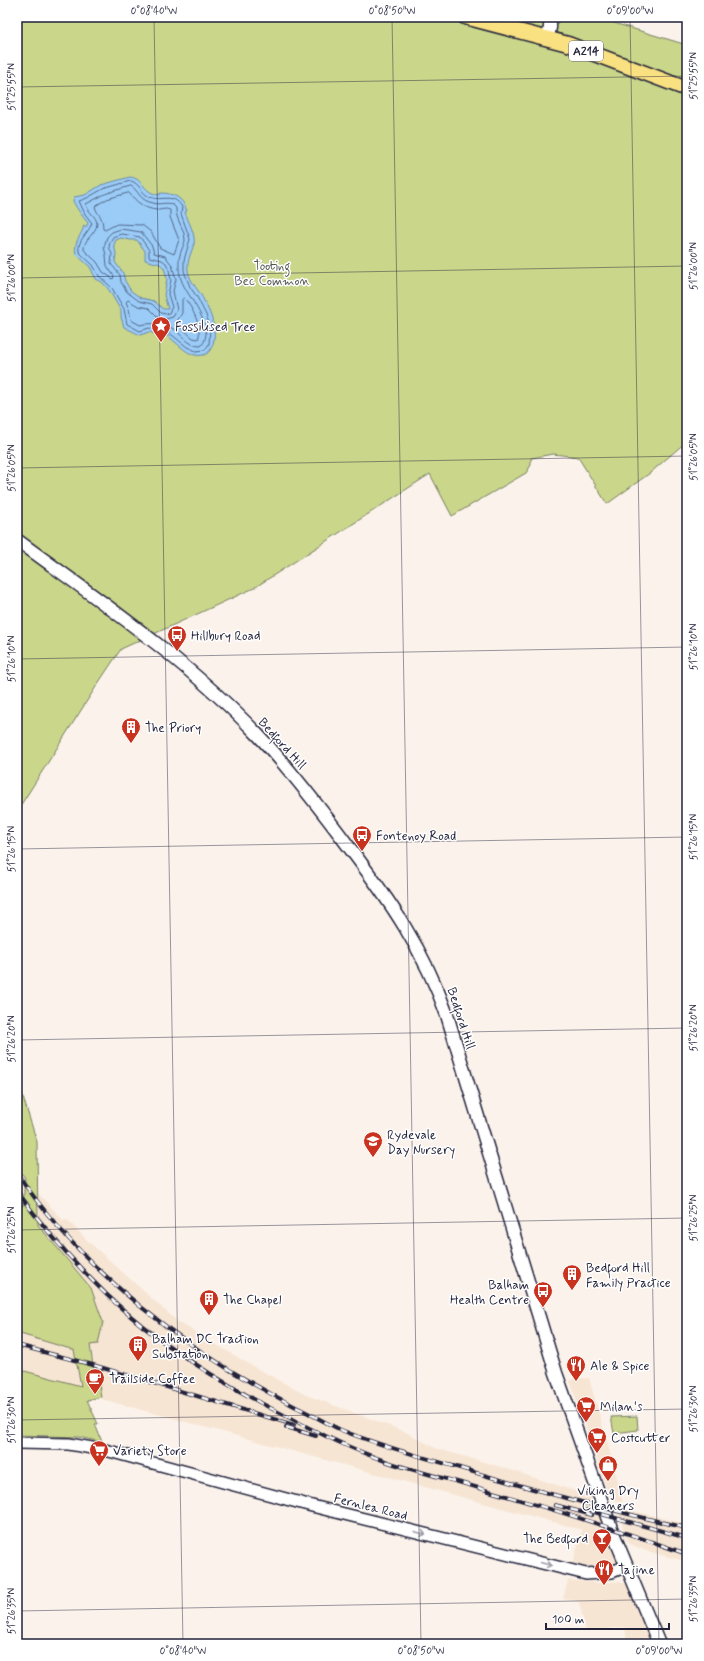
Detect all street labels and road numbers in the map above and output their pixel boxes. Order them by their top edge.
road number: A214 [569,41,603,61]
street label: Bedford Hill [253,715,310,775]
street label: Bedford Hill [441,985,479,1052]
street label: Fernlea Road [332,1490,409,1525]

